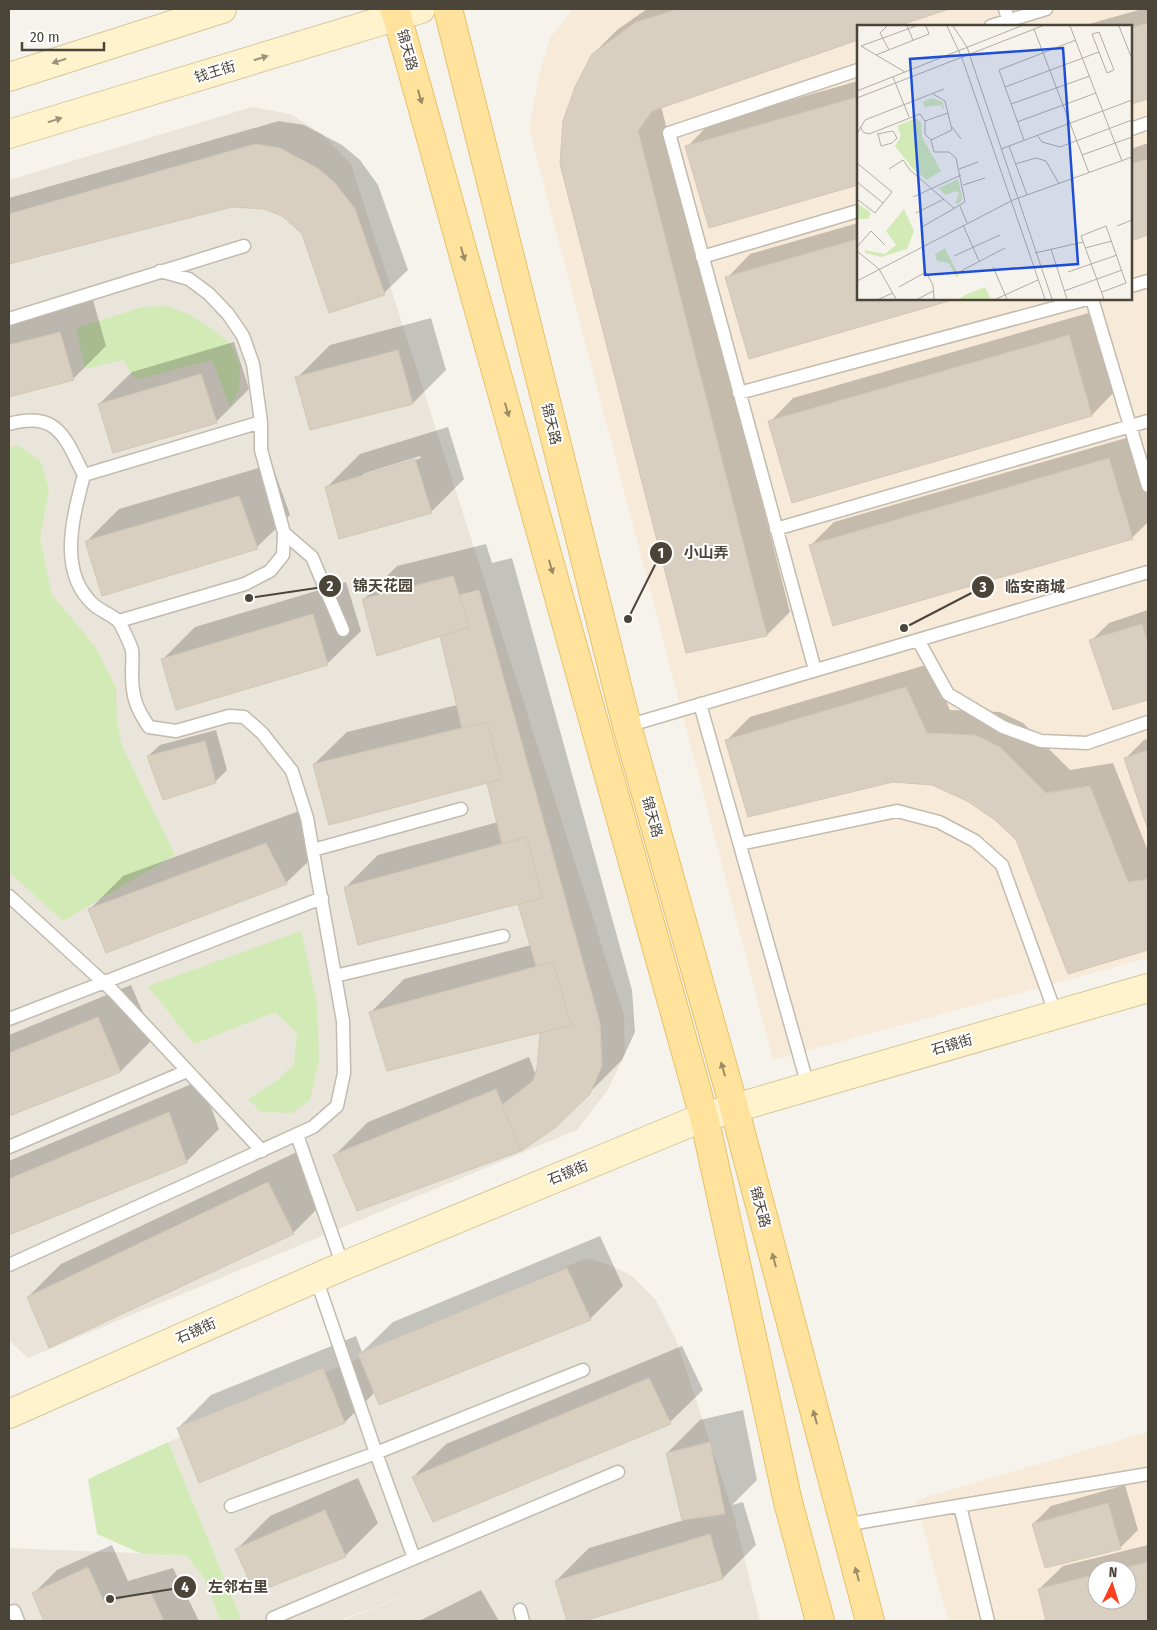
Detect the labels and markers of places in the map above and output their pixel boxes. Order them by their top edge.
callout: 小山弄 [648,538,738,568]
callout: 锦天花园 [318,571,423,601]
callout: 临安商城 [970,572,1075,602]
callout: 左邻右里 [173,1572,278,1602]

